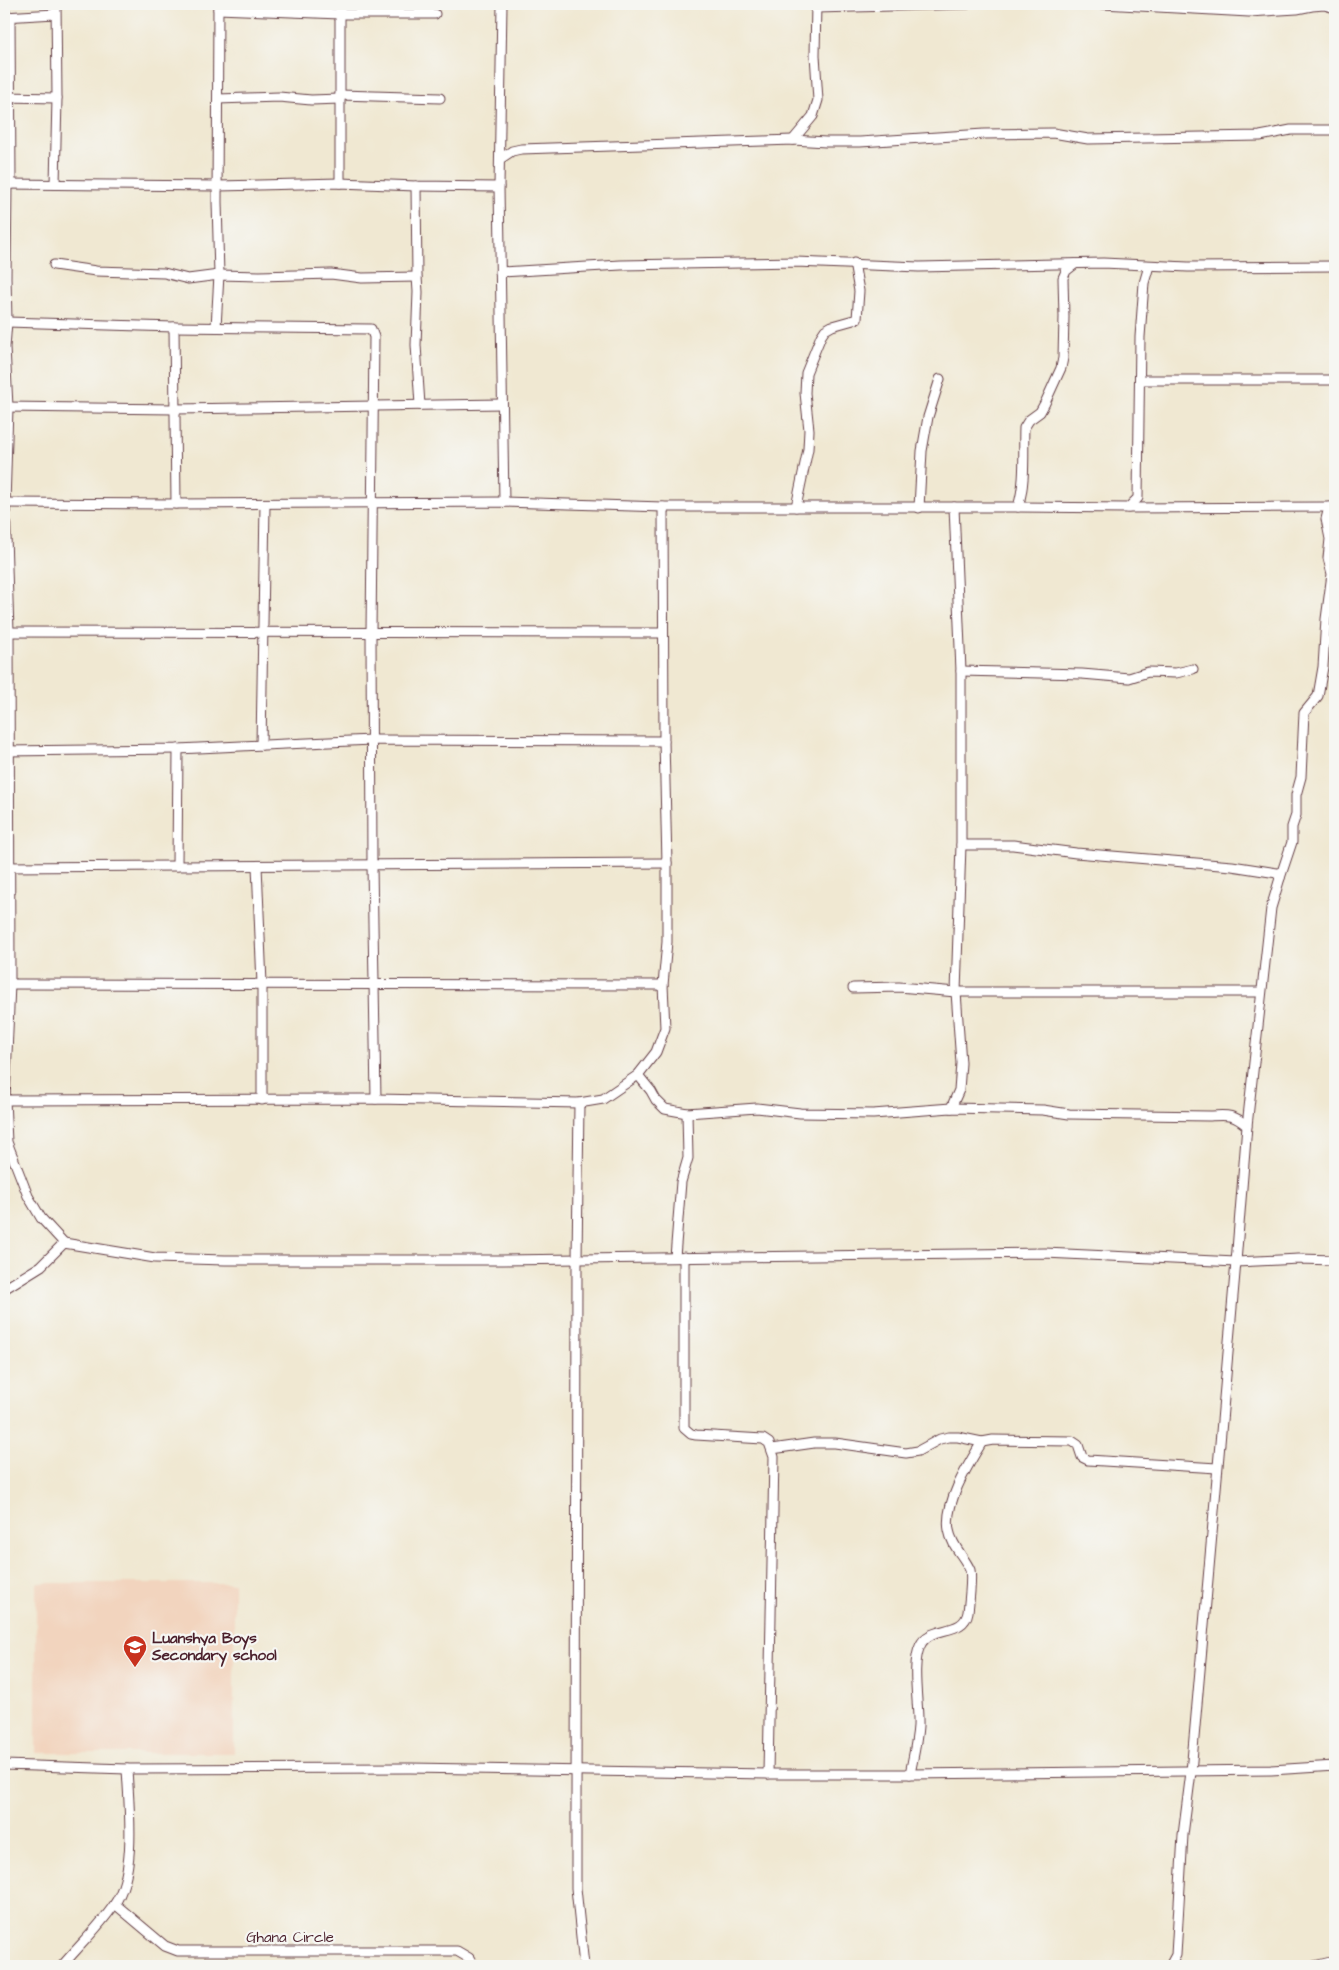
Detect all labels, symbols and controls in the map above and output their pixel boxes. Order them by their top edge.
place label: Luanshya Boys Secondary school [151,1628,277,1667]
school or university icon: Luanshya Boys Secondary school [122,1634,148,1668]
street label: Ghana Circle [246,1927,334,1948]

